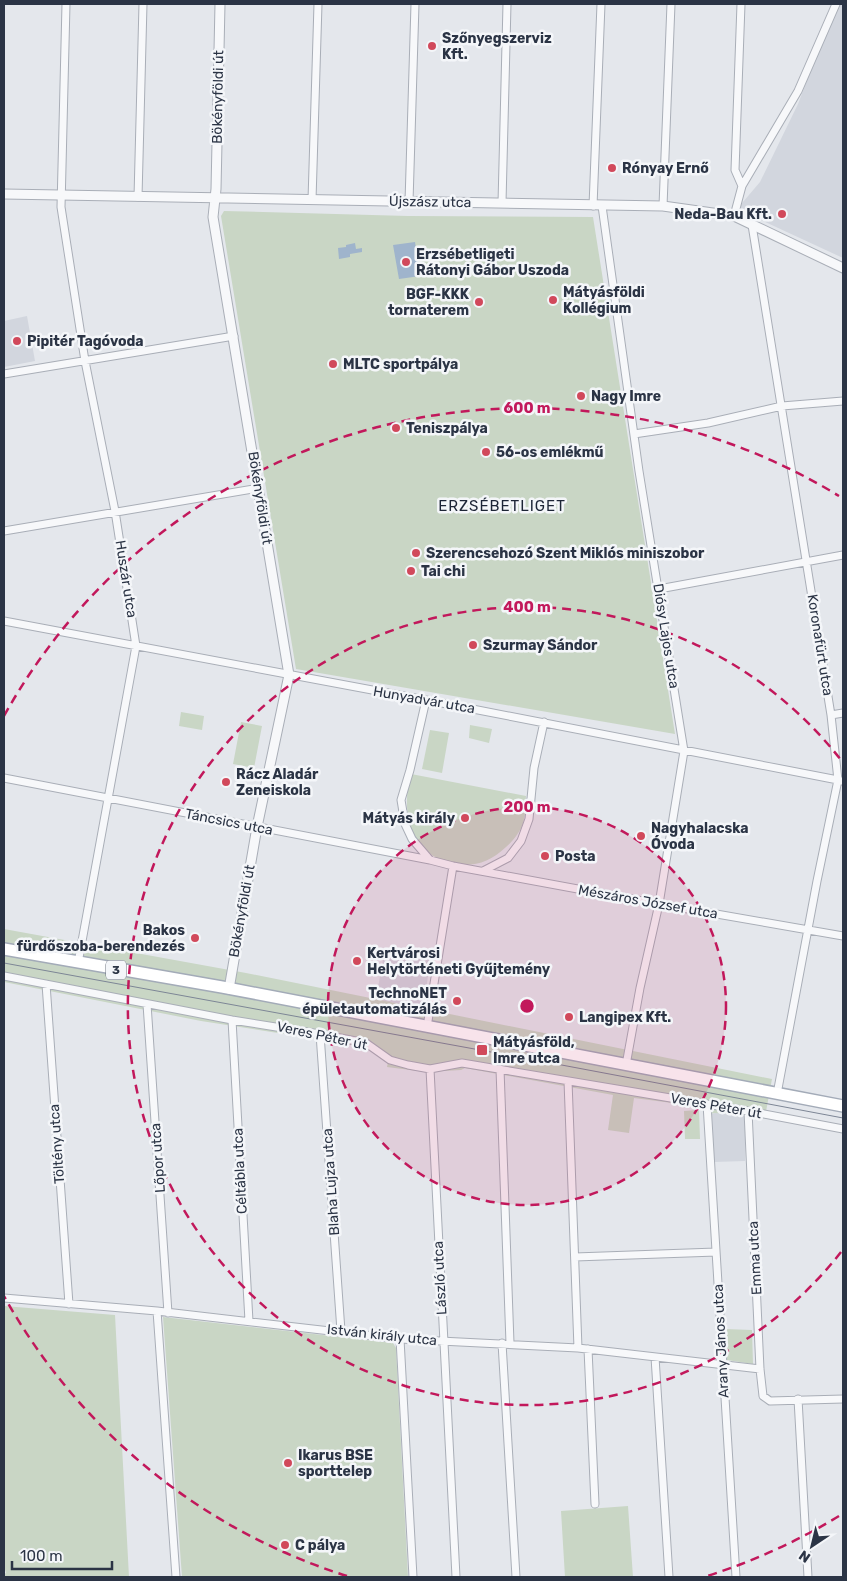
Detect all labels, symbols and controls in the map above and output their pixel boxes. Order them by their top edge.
place label: Szőnyegszerviz Kft. [442,30,552,63]
marker: Szőnyegszerviz Kft. [426,40,438,52]
street label: Bökényföldi út [209,49,227,144]
place label: Rónyay Ernő [622,160,709,177]
marker: Rónyay Ernő [606,162,618,174]
street label: Újszász utca [389,192,471,211]
place label: Neda-Bau Kft. [674,206,772,223]
marker: Neda-Bau Kft. [776,208,788,220]
place label: Erzsébetligeti Rátonyi Gábor Uszoda [416,246,569,279]
marker: Erzsébetligeti Rátonyi Gábor Uszoda [400,256,412,268]
place label: Mátyásföldi Kollégium [563,284,645,317]
place label: BGF-KKK tornaterem [388,286,470,319]
marker: Mátyásföldi Kollégium [547,294,559,306]
marker: BGF-KKK tornaterem [473,296,485,308]
place label: Pipitér Tagóvoda [27,333,144,350]
marker: Pipitér Tagóvoda [11,335,23,347]
place label: MLTC sportpálya [343,356,458,373]
marker: MLTC sportpálya [327,358,339,370]
place label: Nagy Imre [591,388,661,405]
marker: Nagy Imre [575,390,587,402]
text: 600 m [503,399,551,417]
place label: Teniszpálya [406,420,488,437]
marker: Teniszpálya [390,422,402,434]
place label: 56-os emlékmű [496,444,604,461]
marker: 56-os emlékmű [480,446,492,458]
street label: Bökényföldi út [244,450,276,546]
district label: ERZSÉBETLIGET [438,497,566,515]
street label: Huszár utca [111,539,141,619]
place label: Szerencsehozó Szent Miklós miniszobor [426,545,705,562]
marker: Szerencsehozó Szent Miklós miniszobor [410,547,422,559]
place label: Tai chi [421,563,465,580]
marker: Tai chi [405,565,417,577]
street label: Diósy Lajos utca [649,582,683,690]
street label: Koronafürt utca [804,593,836,697]
text: 400 m [503,598,551,616]
place label: Szurmay Sándor [483,637,598,654]
marker: Szurmay Sándor [467,639,479,651]
street label: Hunyadvár utca [372,683,476,717]
place label: Rácz Aladár Zeneiskola [236,766,319,799]
marker: Rácz Aladár Zeneiskola [220,776,232,788]
text: 200 m [503,798,551,816]
street label: Táncsics utca [184,805,274,839]
place label: Mátyás király [363,810,456,827]
marker: Mátyás király [459,812,471,824]
place label: Nagyhalacska Óvoda [651,820,749,853]
marker: Nagyhalacska Óvoda [635,830,647,842]
place label: Posta [555,848,595,865]
marker: Posta [539,850,551,862]
street label: Bökényföldi út [225,863,259,959]
street label: Mészáros József utca [577,881,719,923]
place label: Bakos fürdőszoba-berendezés [17,922,185,955]
marker: Bakos fürdőszoba-berendezés [189,932,201,944]
place label: Kertvárosi Helytörténeti Gyűjtemény [367,945,551,978]
marker: Kertvárosi Helytörténeti Gyűjtemény [351,955,363,967]
road number: 3 [106,960,126,980]
place label: TechnoNET épületautomatizálás [302,985,447,1018]
marker: TechnoNET épületautomatizálás [451,995,463,1007]
centre of rings [518,997,536,1015]
place label: Langipex Kft. [579,1009,671,1026]
marker: Langipex Kft. [563,1011,575,1023]
street label: Veres Péter út [275,1018,369,1054]
place label: Mátyásföld, Imre utca [493,1034,575,1067]
marker: Mátyásföld, Imre utca [475,1043,489,1057]
street label: Veres Péter út [669,1090,763,1122]
street label: Töltény utca [46,1104,68,1184]
street label: Lőpor utca [147,1123,169,1193]
street label: Céltábla utca [229,1128,251,1214]
street label: Blaha Lujza utca [319,1128,343,1236]
street label: Emma utca [745,1221,765,1295]
street label: László utca [430,1241,450,1315]
street label: Arany János utca [710,1283,732,1399]
street label: István király utca [326,1321,438,1349]
place label: Ikarus BSE sporttelep [298,1447,373,1480]
marker: Ikarus BSE sporttelep [282,1457,294,1469]
north arrow [787,1521,837,1571]
place label: C pálya [295,1537,345,1554]
scale bar [12,1538,112,1570]
marker: C pálya [279,1539,291,1551]
text: N [796,1546,814,1566]
text: 100 m [20,1547,62,1565]

